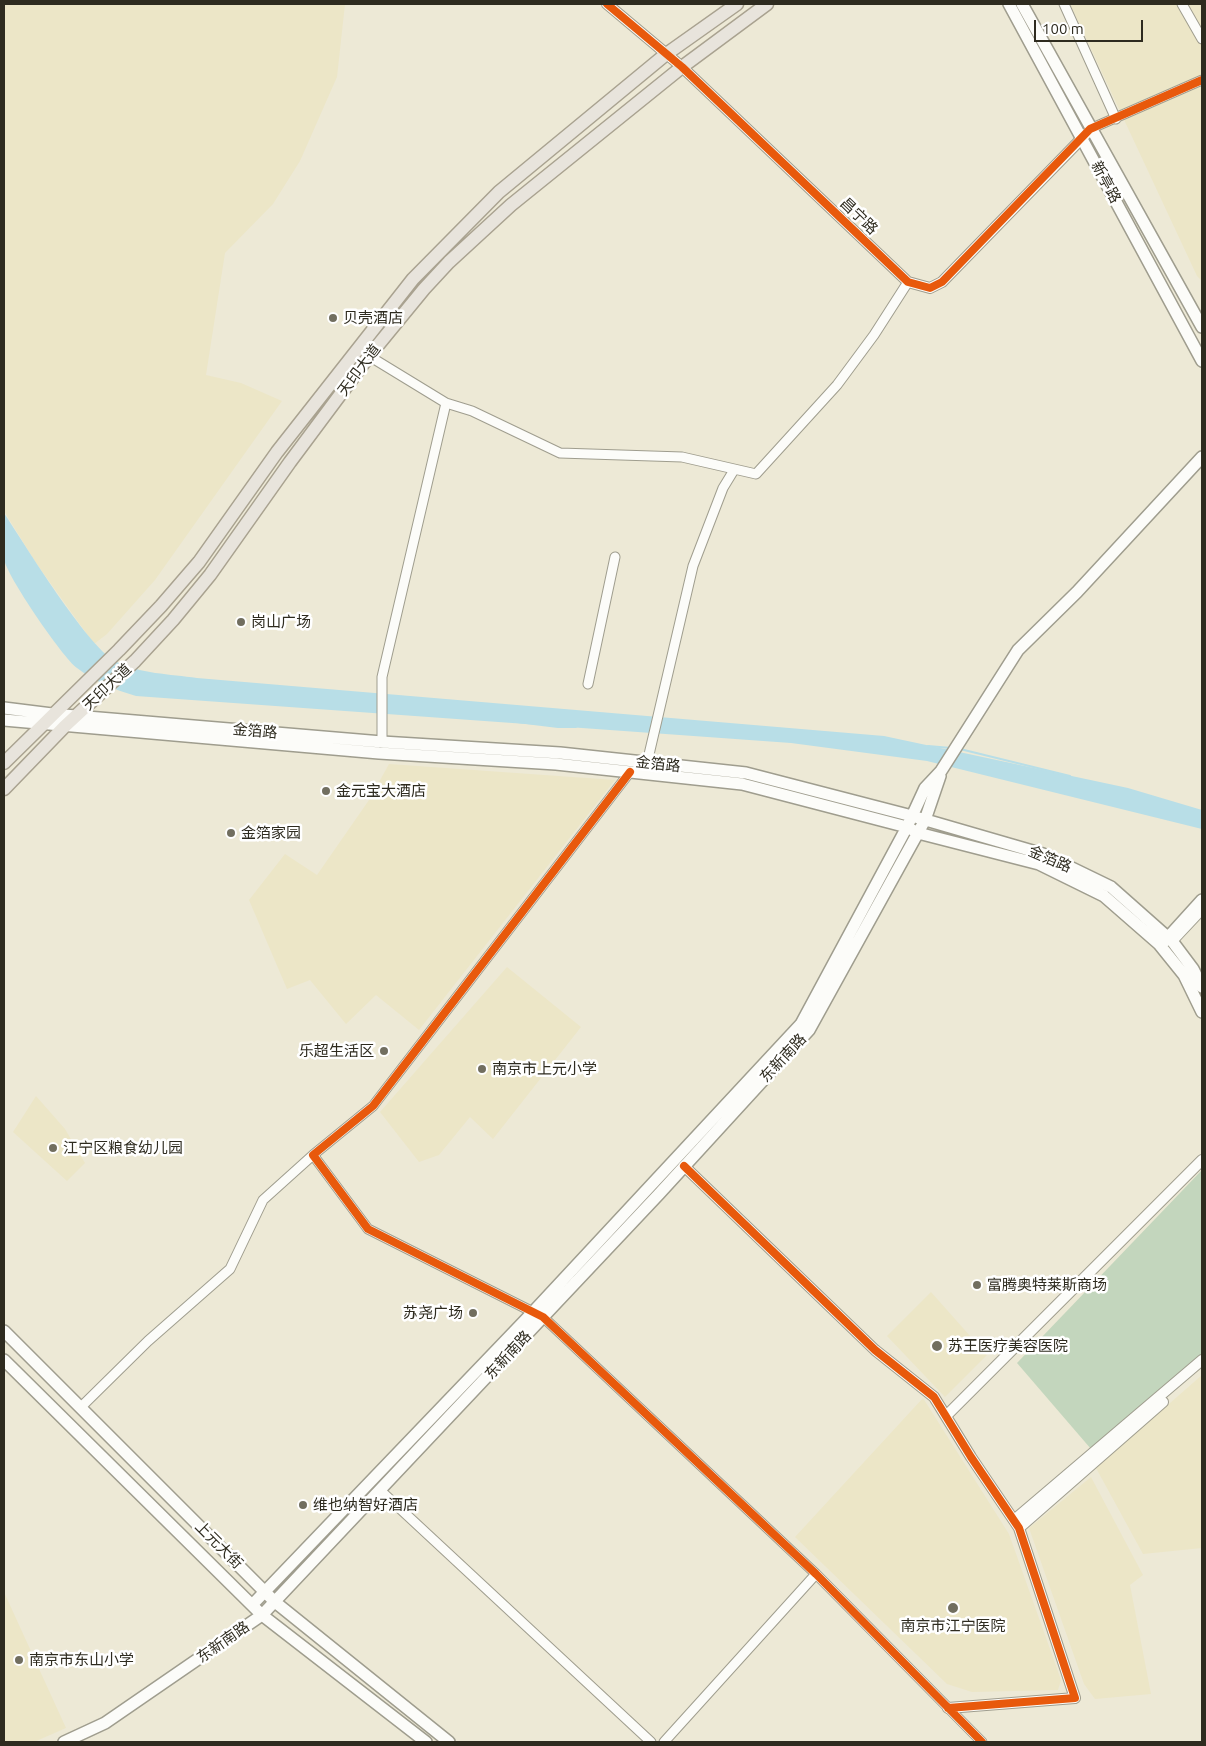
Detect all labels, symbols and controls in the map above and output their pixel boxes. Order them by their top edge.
scale bar [1036,10,1145,42]
text: 100 m [1042,20,1084,37]
street label: 新亭路 [1087,158,1125,206]
street label: 昌宁路 [837,194,881,238]
place label: 贝壳酒店 [343,309,403,327]
marker: 贝壳酒店 [327,312,339,324]
street label: 天印大道 [334,341,384,399]
place label: 岗山广场 [251,613,311,631]
marker: 岗山广场 [235,616,247,628]
street label: 天印大道 [79,660,135,714]
street label: 金箔路 [232,720,278,742]
street label: 金箔路 [635,753,681,775]
place label: 金元宝大酒店 [336,782,426,800]
marker: 金元宝大酒店 [320,785,332,797]
place label: 金箔家园 [241,824,301,842]
marker: 金箔家园 [225,827,237,839]
street label: 金箔路 [1026,842,1074,876]
street label: 东新南路 [756,1030,810,1086]
place label: 乐超生活区 [299,1042,374,1060]
marker: 乐超生活区 [378,1045,390,1057]
place label: 南京市上元小学 [492,1060,597,1078]
marker: 南京市上元小学 [476,1063,488,1075]
place label: 江宁区粮食幼儿园 [63,1139,183,1157]
marker: 江宁区粮食幼儿园 [47,1142,59,1154]
place label: 富腾奥特莱斯商场 [987,1276,1107,1294]
marker: 富腾奥特莱斯商场 [971,1279,983,1291]
place label: 苏尧广场 [403,1304,463,1322]
marker: 苏尧广场 [467,1307,479,1319]
street label: 东新南路 [481,1327,535,1383]
place label: 苏王医疗美容医院 [948,1337,1068,1355]
marker: 苏王医疗美容医院 [930,1339,944,1353]
place label: 维也纳智好酒店 [313,1496,418,1514]
marker: 维也纳智好酒店 [297,1499,309,1511]
street label: 上元大街 [191,1517,247,1573]
marker: 南京市江宁医院 [946,1601,960,1615]
street label: 东新南路 [193,1617,253,1667]
place label: 南京市江宁医院 [901,1617,1005,1635]
place label: 南京市东山小学 [29,1651,134,1669]
marker: 南京市东山小学 [13,1654,25,1666]

